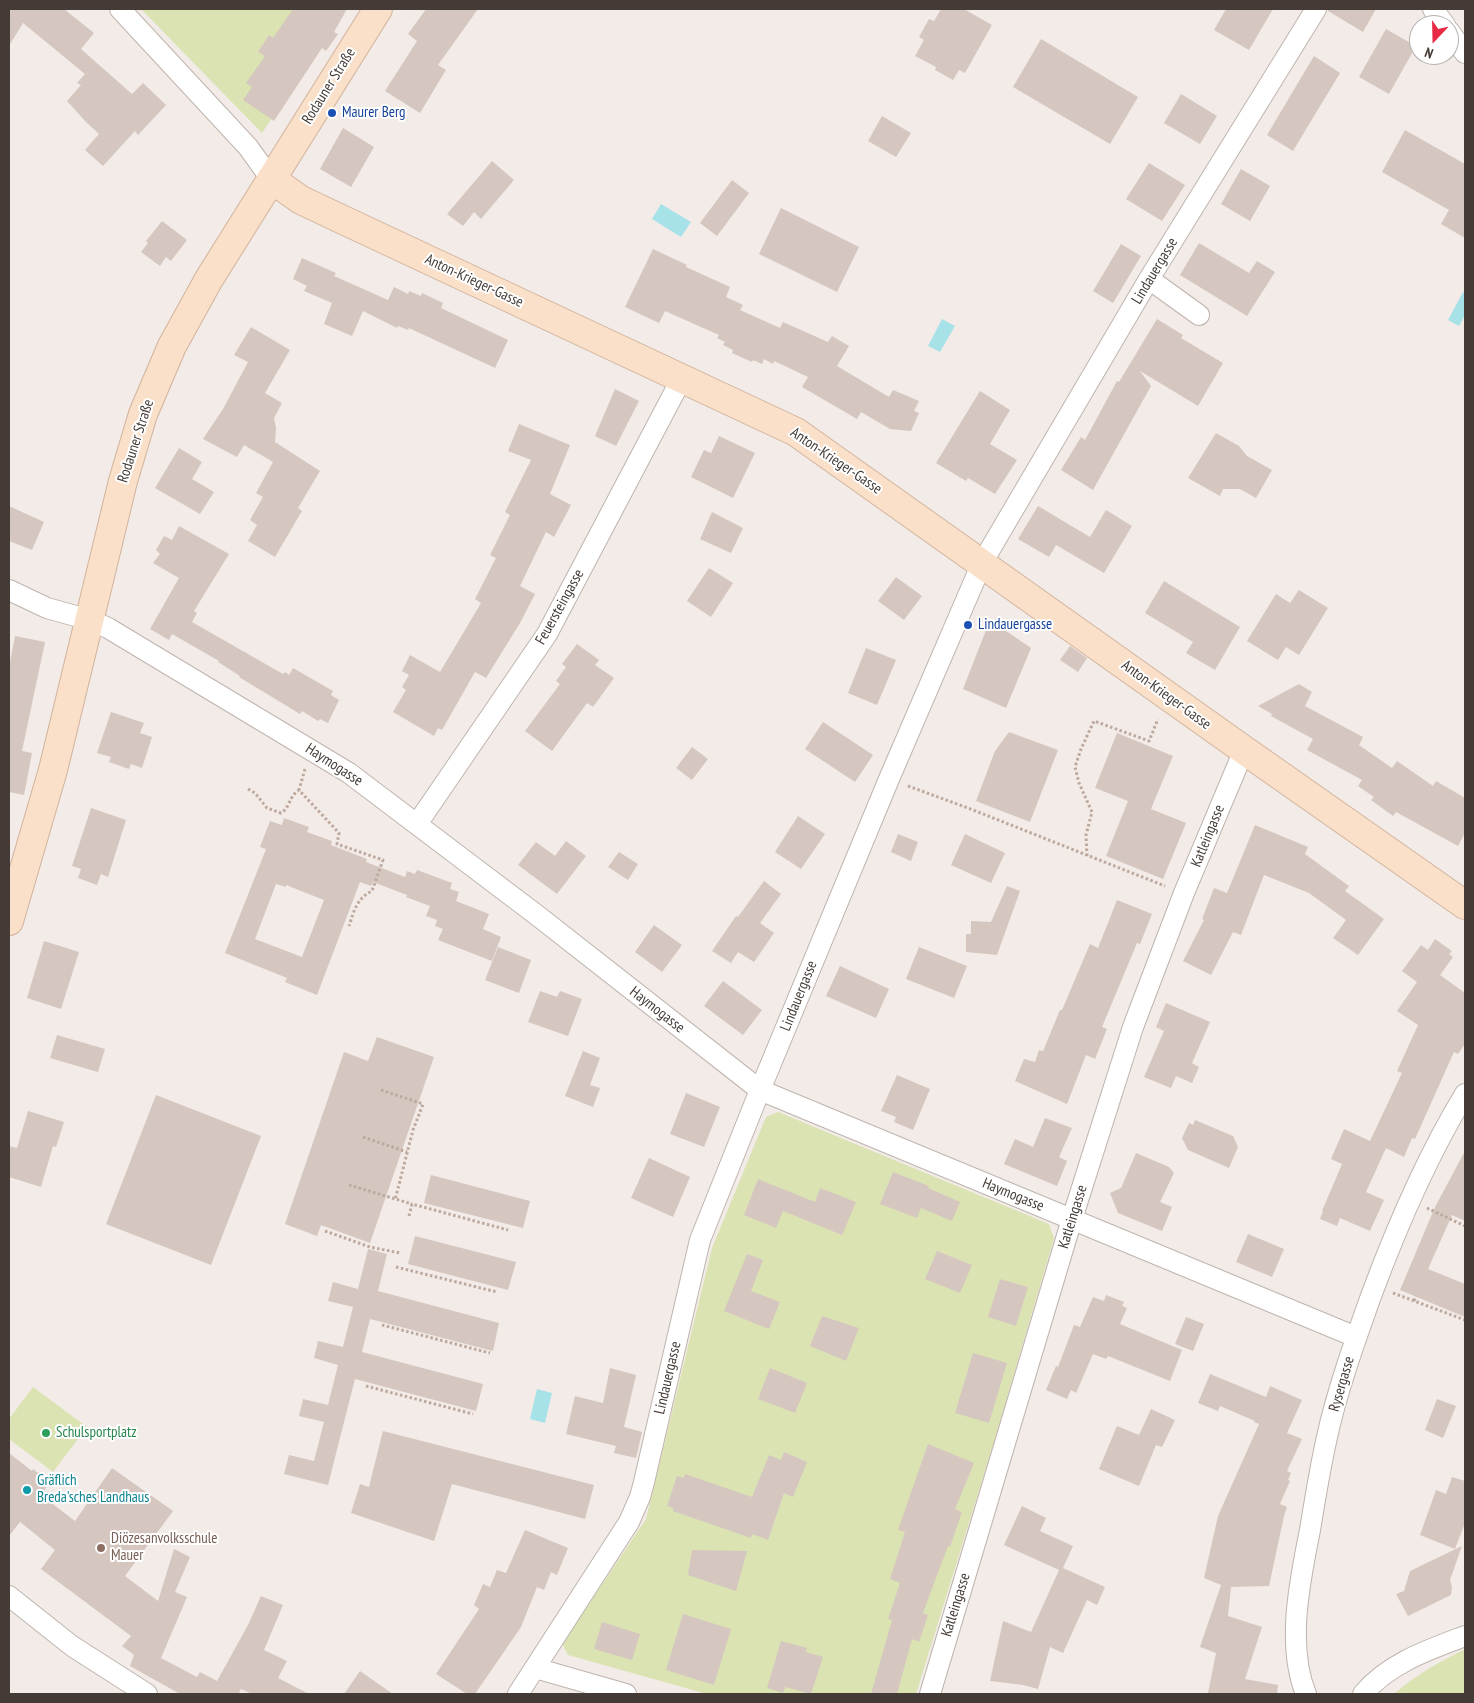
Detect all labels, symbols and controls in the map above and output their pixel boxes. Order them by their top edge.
north arrow [1409,15,1459,65]
text: N [1422,43,1436,63]
street label: Rodauner Straße [298,45,360,127]
place label: Maurer Berg [342,104,406,122]
marker: Maurer Berg [326,107,338,119]
street label: Lindauergasse [1128,235,1182,307]
street label: Anton-Krieger-Gasse [422,250,526,312]
street label: Rodauner Straße [114,397,158,485]
street label: Anton-Krieger-Gasse [787,424,885,498]
street label: Feuersteingasse [532,566,588,648]
place label: Lindauergasse [978,616,1052,634]
marker: Lindauergasse [962,619,974,631]
street label: Anton-Krieger-Gasse [1118,656,1214,734]
street label: Haymogasse [302,740,366,790]
street label: Katleingasse [1187,802,1229,870]
street label: Lindauergasse [777,958,821,1034]
street label: Haymogasse [626,983,688,1037]
street label: Haymogasse [980,1175,1046,1215]
street label: Katleingasse [1055,1183,1091,1251]
street label: Lindauergasse [651,1340,685,1416]
street label: Rysergasse [1326,1354,1358,1414]
place label: Schulsportplatz [56,1424,137,1442]
marker: Schulsportplatz [40,1427,52,1439]
place label: Gräflich Breda'sches Landhaus [37,1472,149,1507]
marker: Gräflich Breda'sches Landhaus [21,1484,33,1496]
place label: Diözesanvolksschule Mauer [111,1530,217,1565]
marker: Diözesanvolksschule Mauer [95,1542,107,1554]
street label: Katleingasse [938,1571,974,1639]

